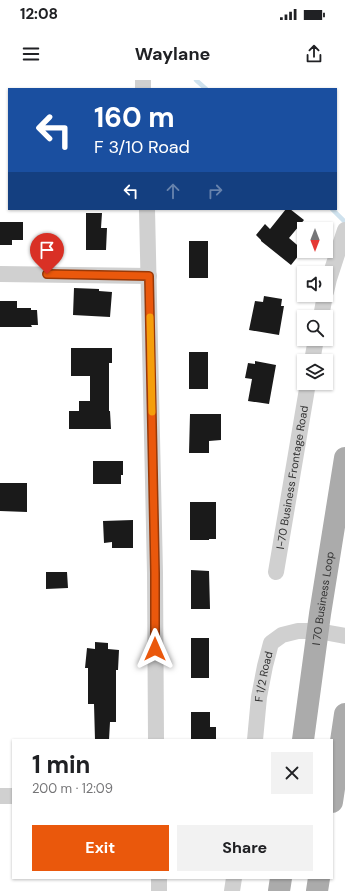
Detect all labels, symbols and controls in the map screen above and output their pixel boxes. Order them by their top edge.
text: 12:08 [20,4,58,24]
text: Waylane [135,42,210,66]
icon: menu [20,43,42,65]
icon: share [303,43,325,65]
text: 160 m [94,99,175,136]
icon: left [28,104,80,156]
text: F 3/10 Road [94,135,190,159]
icon: left [120,180,142,202]
icon: ahead [162,180,184,202]
icon: right [204,180,226,202]
north arrow [297,222,333,258]
map controls [297,222,333,390]
pin [30,233,64,274]
icon: arrive [36,239,58,261]
button: sound [297,266,333,302]
button: search [297,310,333,346]
button: layers [297,354,333,390]
street label: I-70 Business Frontage Road [273,404,311,550]
street label: I 70 Business Loop [309,550,337,646]
position arrow [134,628,176,670]
street label: F 1/2 Road [252,650,276,703]
text: 1 min [32,749,90,780]
button: close [271,752,313,794]
text: 200 m · 12:09 [32,780,113,797]
button: Exit [32,825,169,871]
button: Share [177,825,313,871]

